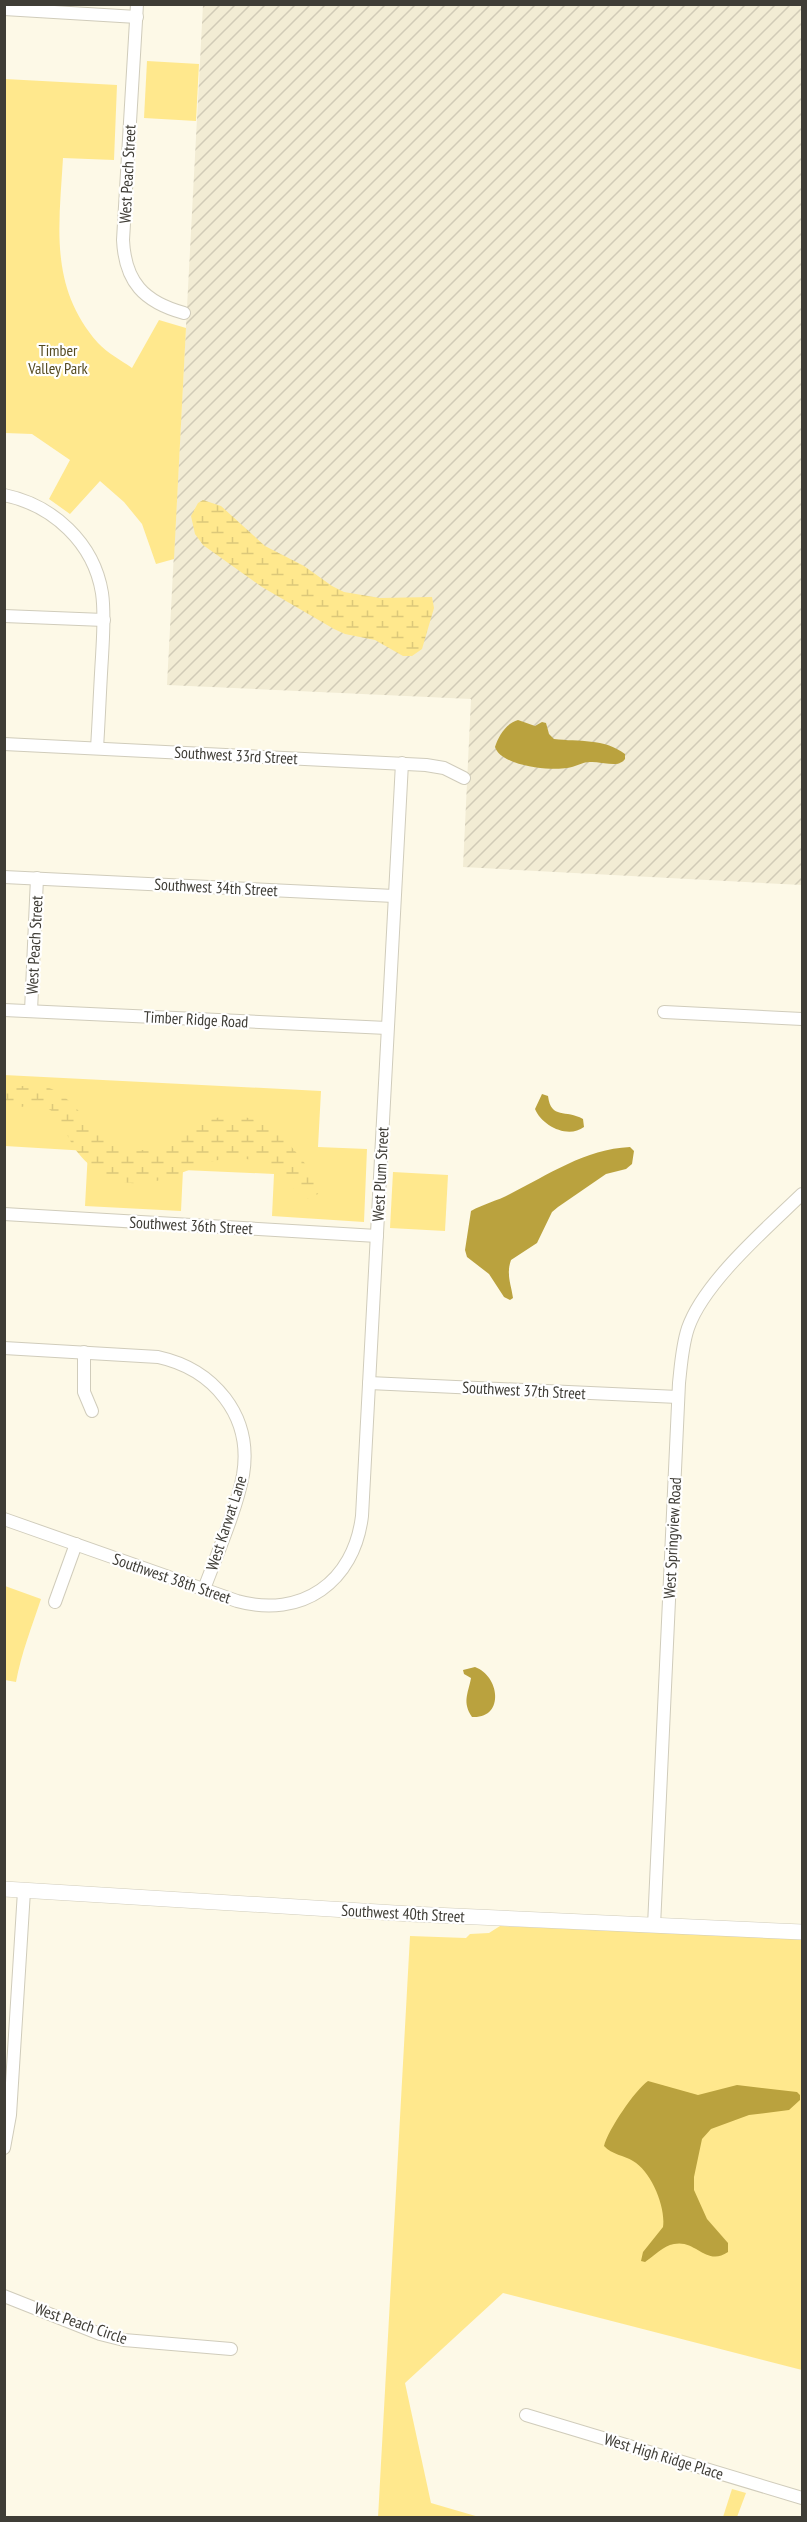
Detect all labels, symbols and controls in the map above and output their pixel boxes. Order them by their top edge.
street label: West Peach Street [114,123,140,224]
park label: Timber Valley Park [27,340,89,378]
street label: Southwest 33rd Street [174,742,299,768]
street label: Southwest 34th Street [154,874,279,900]
street label: West Peach Street [21,894,47,995]
street label: Timber Ridge Road [143,1006,249,1032]
street label: West Plum Street [368,1126,392,1222]
street label: Southwest 36th Street [129,1212,254,1238]
street label: Southwest 37th Street [462,1377,587,1403]
street label: West Karwat Lane [201,1473,251,1573]
street label: West Springview Road [659,1477,685,1599]
street label: Southwest 38th Street [110,1548,234,1608]
street label: Southwest 40th Street [341,1900,466,1926]
street label: West Peach Circle [32,2298,130,2348]
street label: West High Ridge Place [602,2428,726,2484]

